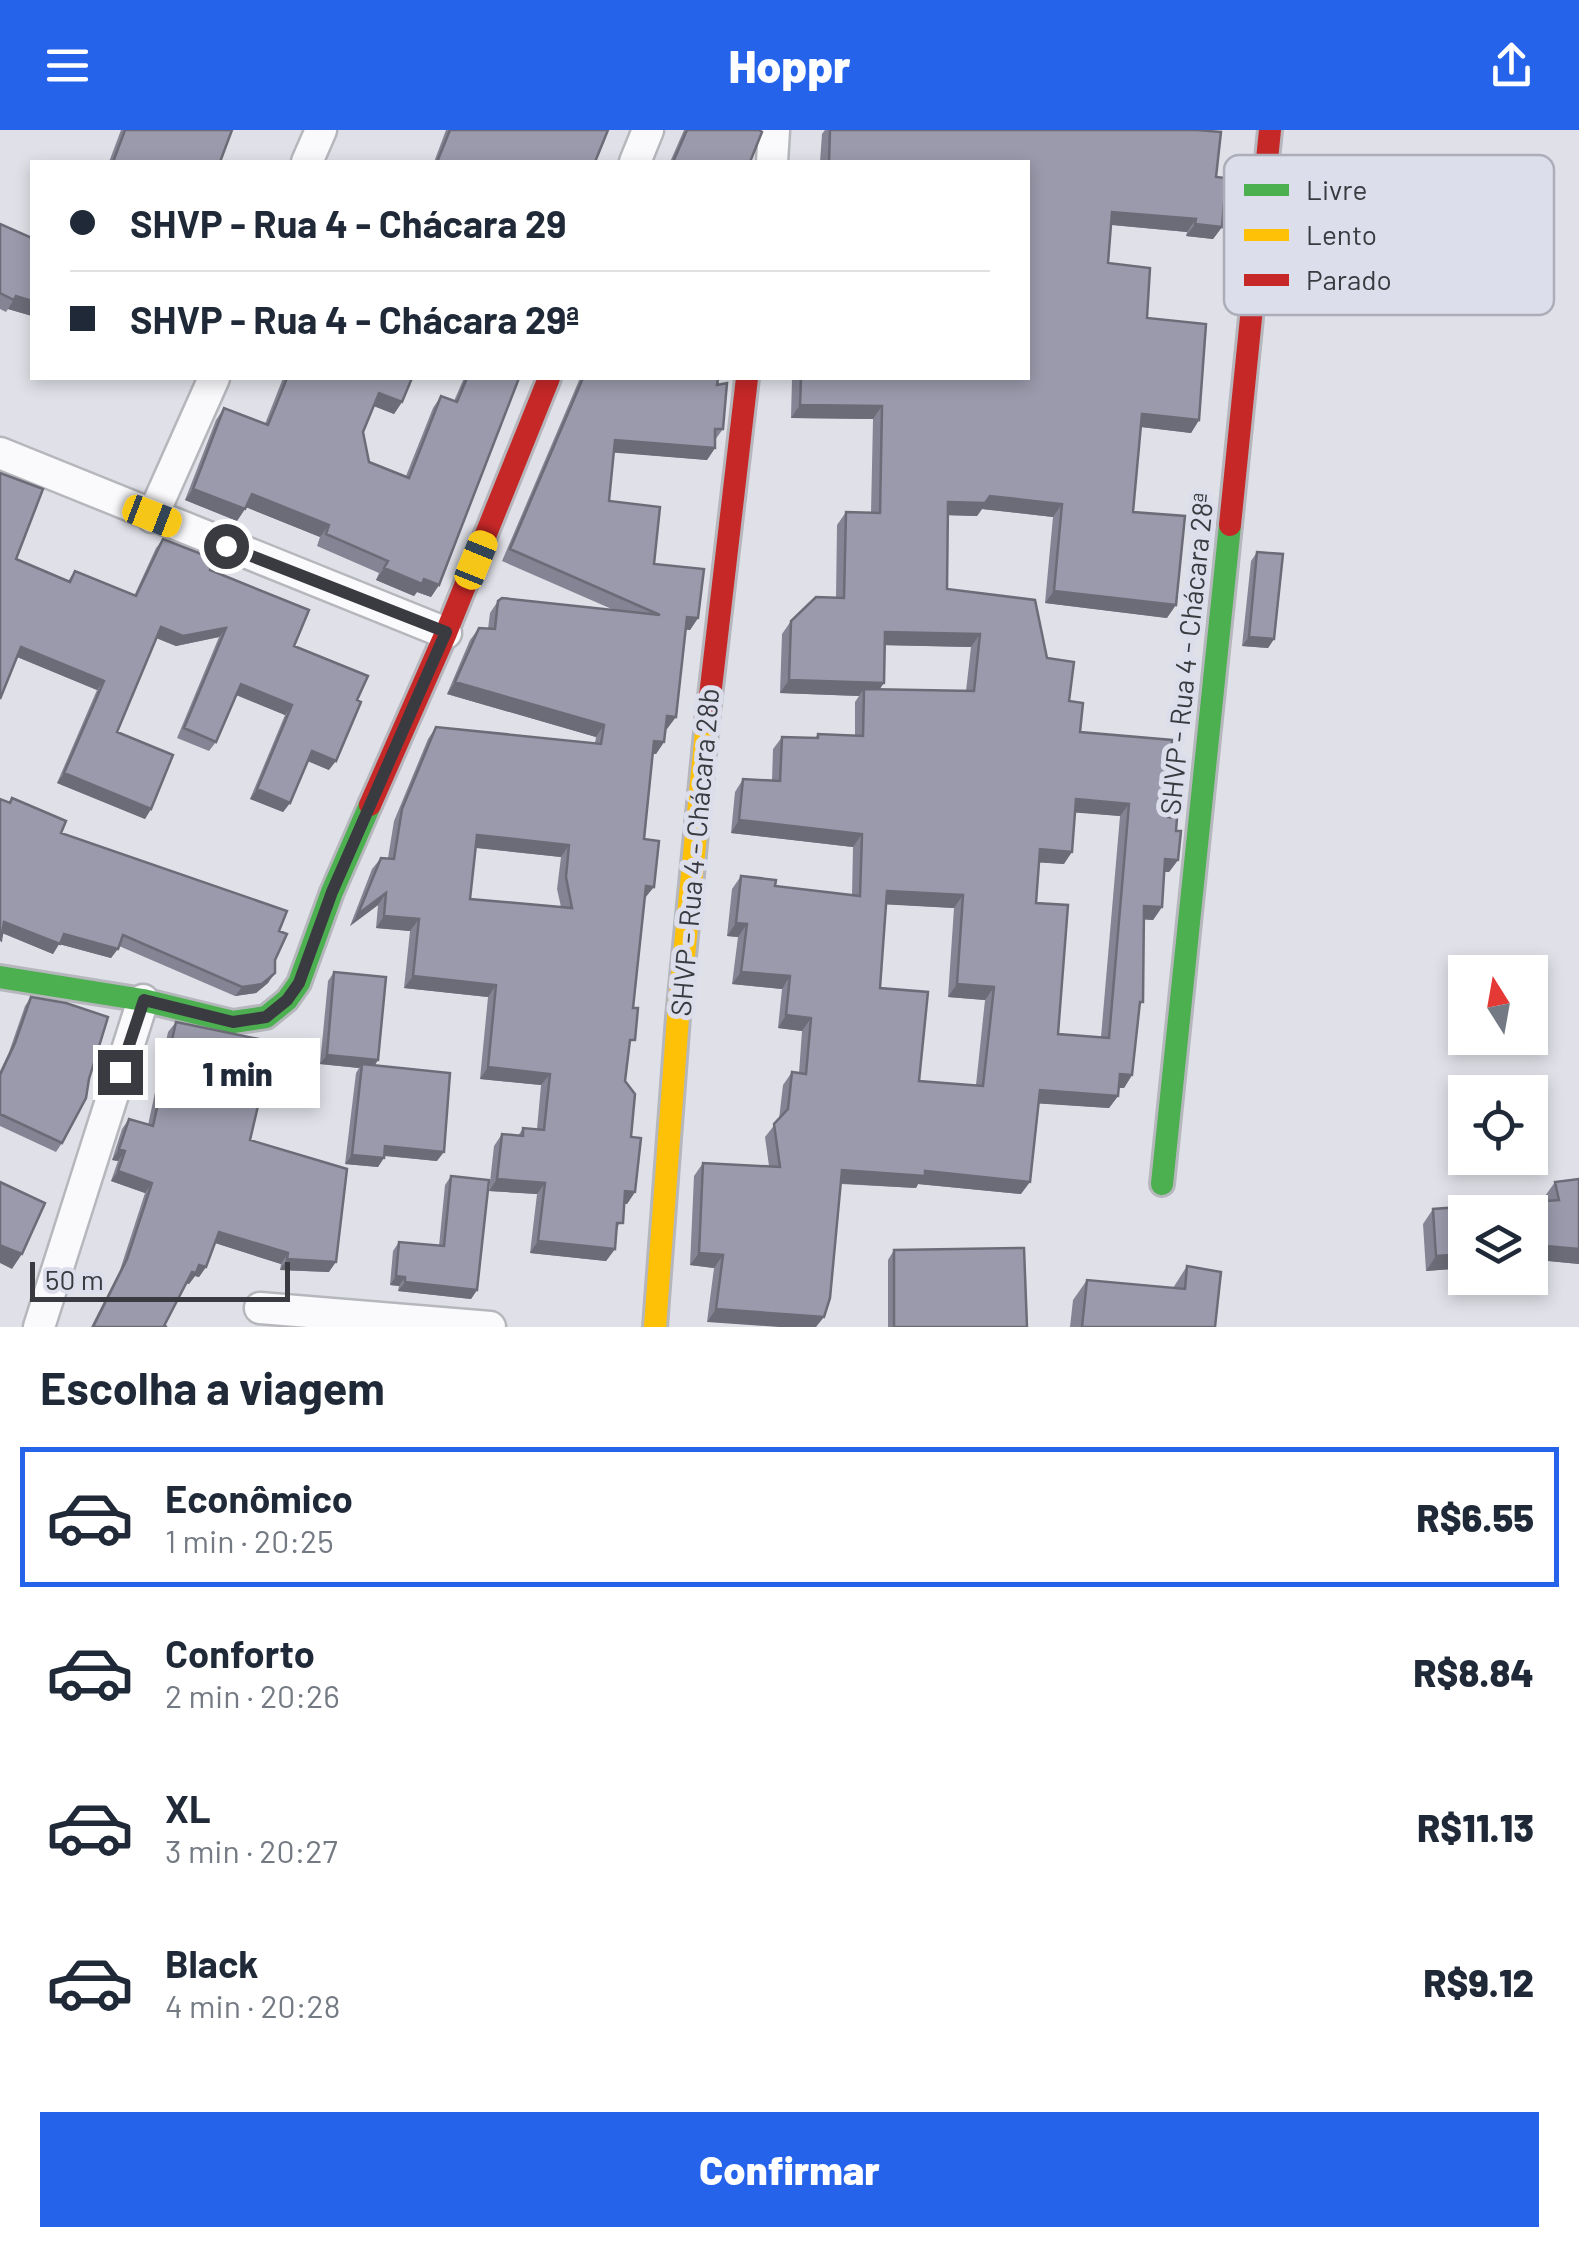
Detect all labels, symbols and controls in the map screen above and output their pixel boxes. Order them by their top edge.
icon: menu [40,38,95,93]
text: Hoppr [728,38,851,92]
icon: share [1484,38,1539,93]
legend [1224,155,1554,315]
text: Livre [1306,172,1367,206]
text: SHVP - Rua 4 - Chácara 29 [130,200,567,246]
text: Lento [1306,217,1377,251]
text: Parado [1306,262,1392,296]
text: SHVP - Rua 4 - Chácara 29ª [130,296,579,342]
car [119,491,185,541]
street label: SHVP - Rua 4 - Chácara 28ª [1152,492,1220,816]
route start [204,524,249,569]
car [451,527,501,593]
street label: SHVP - Rua 4 - Chácara 28b [663,687,725,1017]
north arrow [1448,955,1548,1055]
map controls [1448,955,1548,1295]
callout: 1 min [155,1037,320,1107]
route end [98,1050,143,1095]
text: 1 min [202,1054,273,1092]
button: locate [1448,1075,1548,1175]
button: layers [1448,1195,1548,1295]
scale bar [30,1257,290,1302]
text: 50 m [45,1262,104,1296]
text: Escolha a viagem [40,1360,385,1414]
icon: car [45,1472,135,1562]
text: Econômico [165,1475,353,1521]
text: R$6.55 [1416,1494,1534,1540]
text: 1 min · 20:25 [165,1521,334,1559]
icon: car [45,1627,135,1717]
text: Conforto [165,1630,315,1676]
text: R$8.84 [1413,1649,1534,1695]
text: 2 min · 20:26 [165,1676,340,1714]
icon: car [45,1782,135,1872]
text: XL [165,1785,211,1831]
text: R$11.13 [1417,1804,1534,1850]
text: 3 min · 20:27 [165,1831,338,1869]
icon: car [45,1937,135,2027]
text: Black [165,1940,259,1986]
text: R$9.12 [1423,1959,1534,2005]
text: 4 min · 20:28 [165,1986,340,2024]
button: Confirmar [40,2112,1539,2227]

